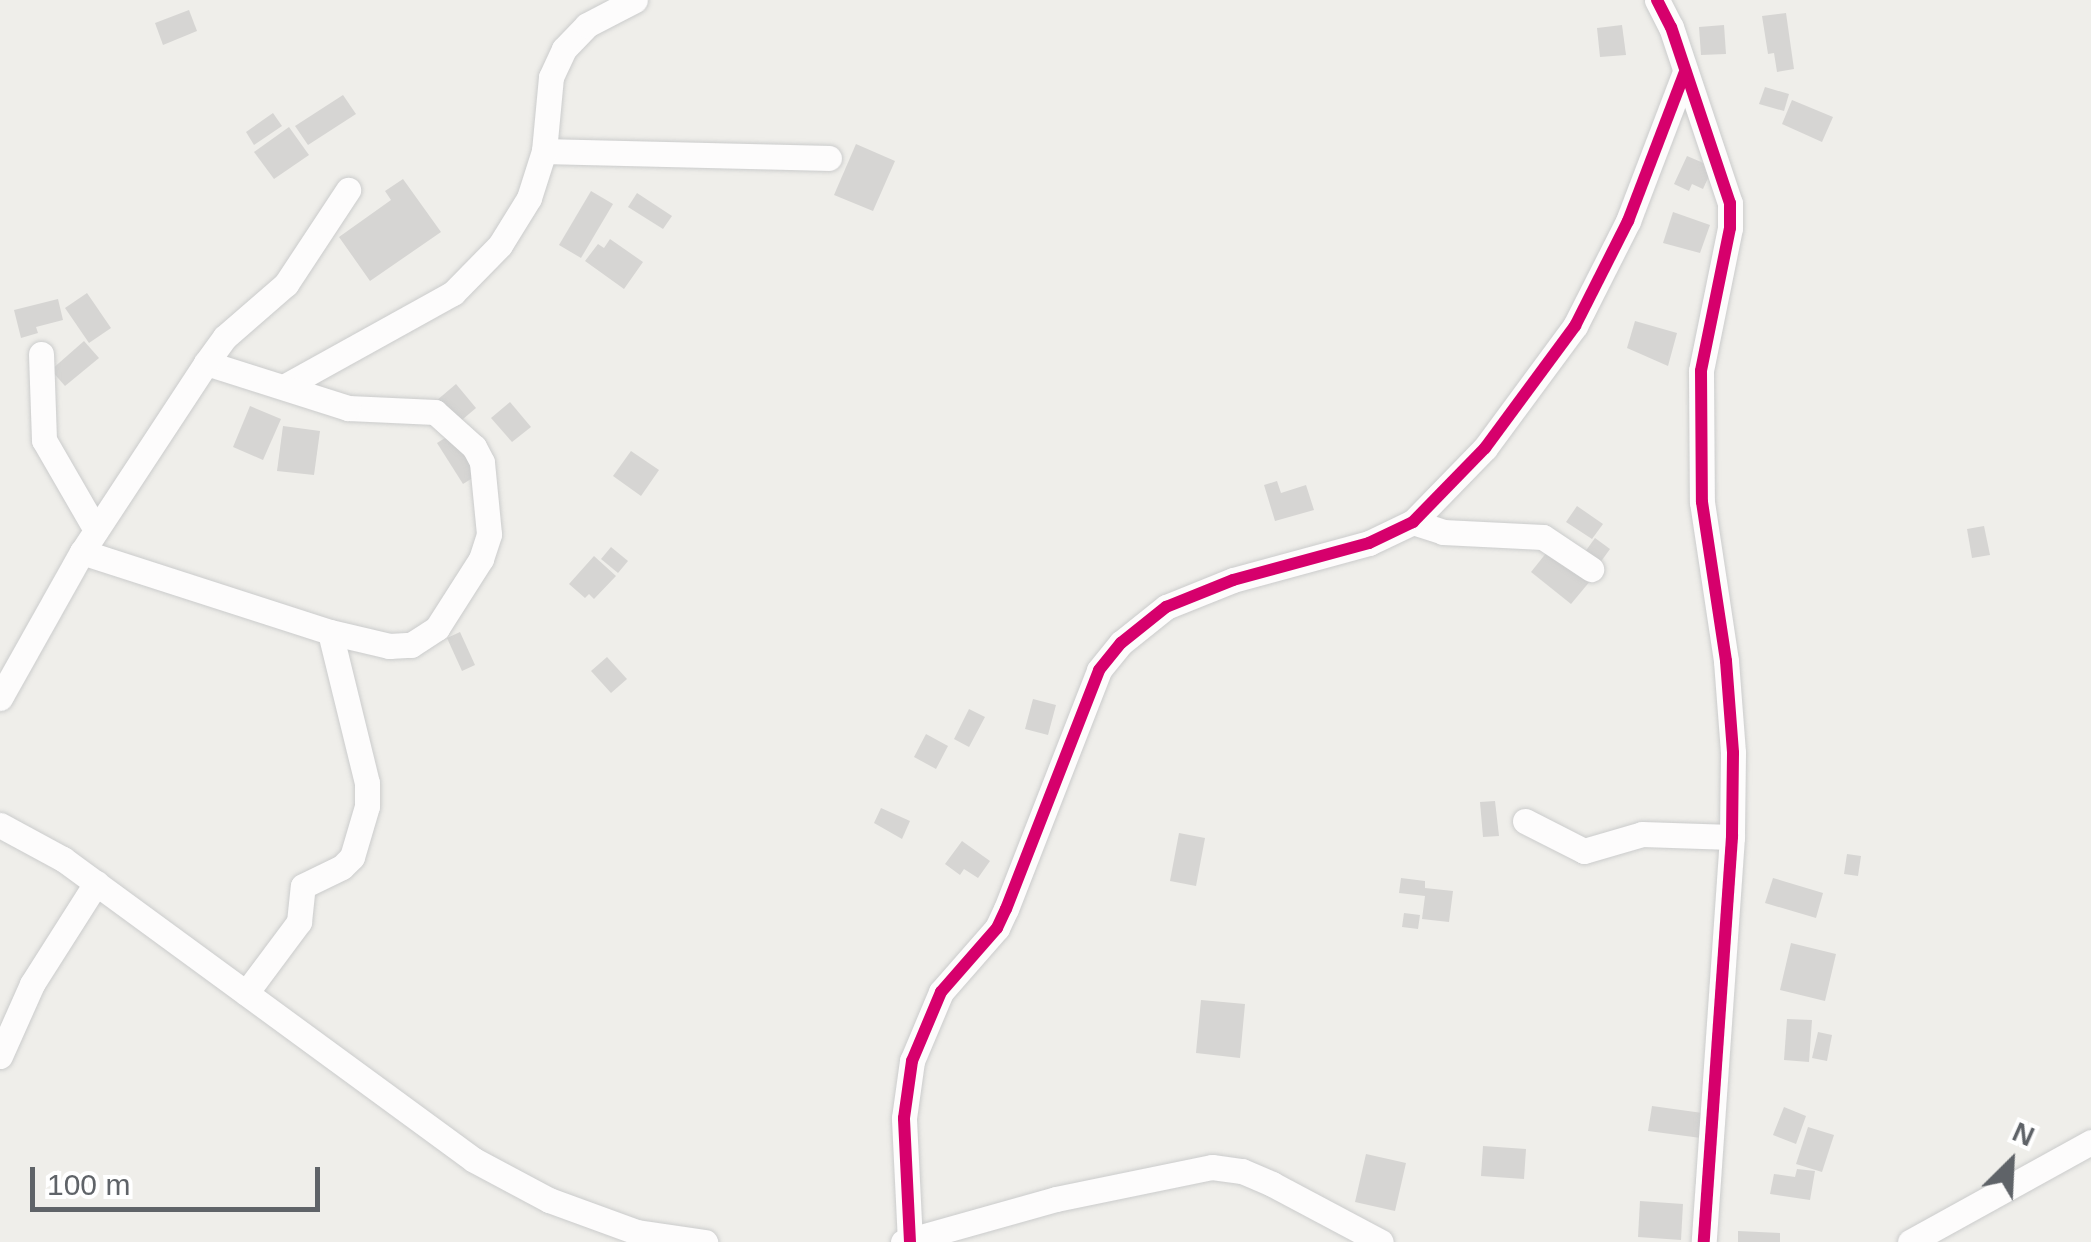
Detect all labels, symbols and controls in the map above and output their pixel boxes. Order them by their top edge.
north arrow [1961,1112,2061,1212]
text: N [2008,1116,2039,1152]
scale bar [35,1147,325,1209]
text: 100 m [47,1168,130,1201]

